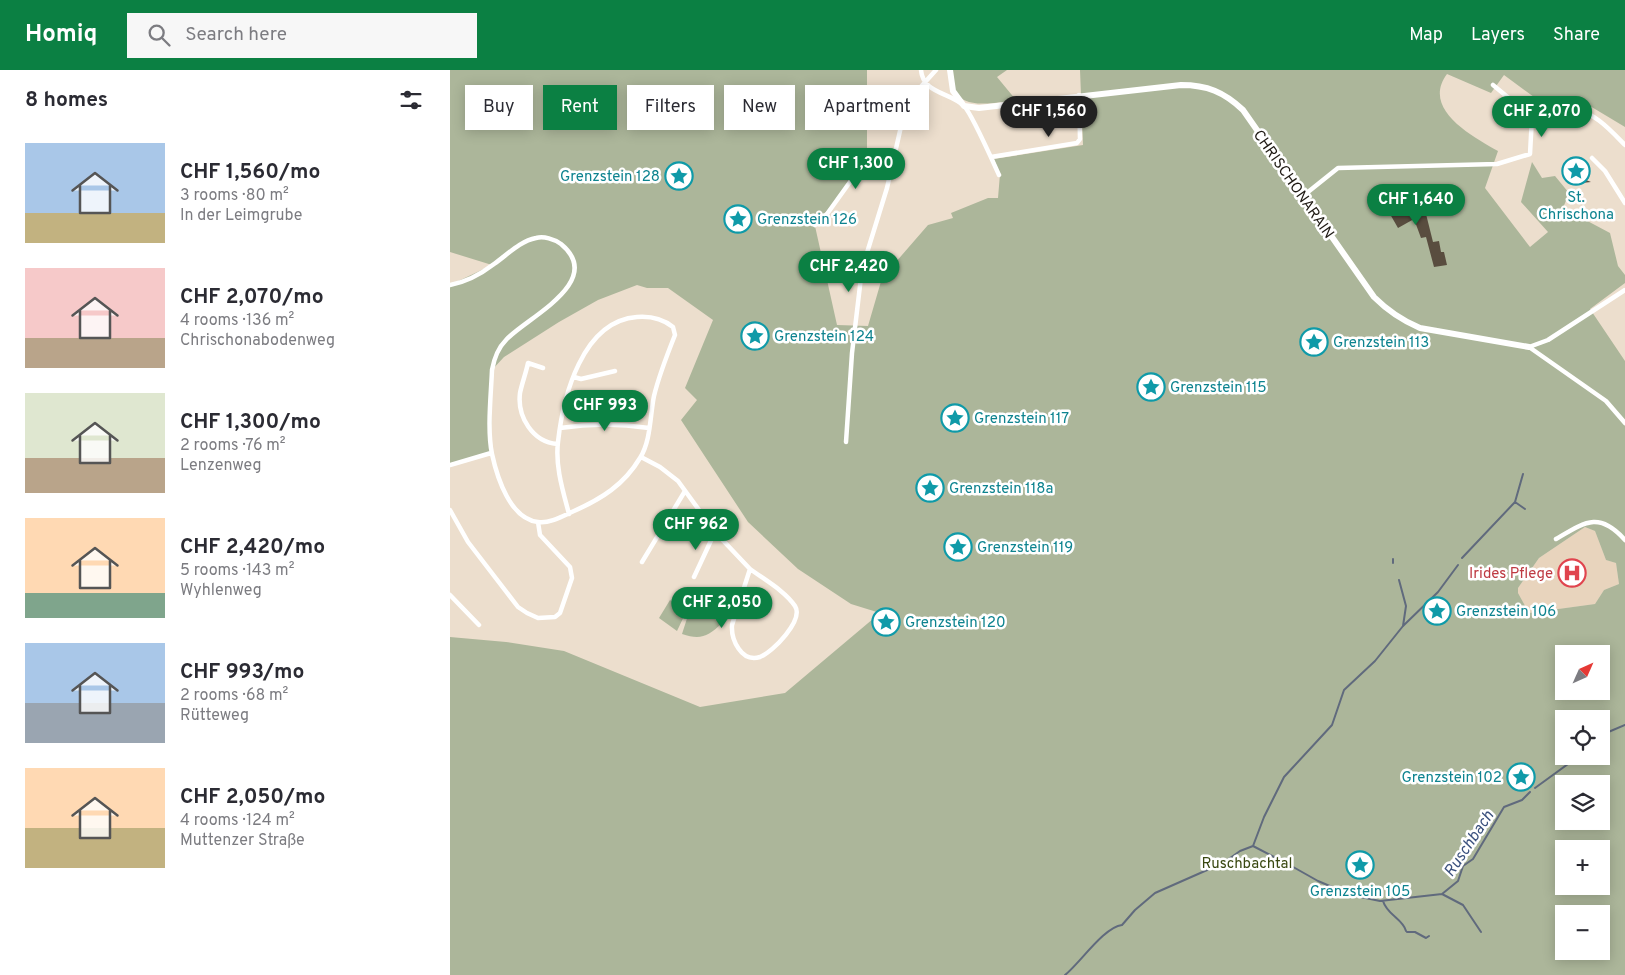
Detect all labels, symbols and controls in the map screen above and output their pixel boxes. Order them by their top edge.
search box [127,13,477,58]
text: Homiq [25,20,97,50]
icon: search [145,21,173,49]
text: Search here [185,23,287,47]
text: Map [1409,24,1443,47]
text: Layers [1471,24,1525,47]
text: Share [1553,24,1600,47]
chip: Buy [465,85,533,130]
chip: Rent [543,85,617,130]
chip: Filters [627,85,714,130]
chip: New [724,85,795,130]
chip: Apartment [805,85,929,130]
icon: filters [397,86,425,114]
text: 8 homes [25,87,108,114]
pin: CHF 1,560 [992,96,1106,138]
pin: CHF 2,070 [1485,96,1599,138]
text: CHF 1,560 [1011,102,1087,122]
text: CHF 2,070 [1503,102,1581,122]
street label: CHRISCHONARAIN [1248,127,1337,243]
pin: CHF 1,300 [799,148,913,190]
text: CHF 1,300 [818,154,894,174]
place icon: St. Chrischona [1561,156,1591,186]
text: CHF 1,560/mo [180,159,320,186]
place icon: Grenzstein 128 [664,161,694,191]
icon: home [65,163,125,223]
place label: Grenzstein 128 [560,168,660,187]
pin: CHF 1,640 [1359,184,1473,226]
text: 3 rooms · 80 m² [180,186,289,206]
place label: St. Chrischona [1538,189,1614,225]
text: CHF 1,640 [1378,190,1454,210]
place icon: Grenzstein 126 [723,204,753,234]
text: In der Leimgrube [180,206,302,226]
place label: Grenzstein 126 [757,211,857,230]
pin: CHF 2,420 [792,250,906,293]
text: CHF 2,420 [809,257,889,277]
text: CHF 2,070/mo [180,284,324,311]
icon: home [65,288,125,348]
text: 4 rooms · 136 m² [180,311,294,331]
place icon: Grenzstein 124 [740,321,770,351]
place icon: Grenzstein 113 [1299,327,1329,357]
place label: Grenzstein 124 [774,328,874,347]
text: Chrischonabodenweg [180,331,335,351]
place label: Grenzstein 113 [1333,334,1429,353]
place icon: Grenzstein 115 [1136,372,1166,402]
place label: Grenzstein 115 [1170,379,1267,398]
pin: CHF 993 [559,390,651,432]
text: CHF 993 [573,396,637,416]
place icon: Grenzstein 117 [940,403,970,433]
text: CHF 1,300/mo [180,409,321,436]
place label: Grenzstein 117 [974,410,1069,429]
icon: home [65,413,125,473]
text: 2 rooms · 76 m² [180,436,286,456]
text: Lenzenweg [180,456,261,476]
place icon: Grenzstein 118a [915,473,945,503]
place label: Grenzstein 118a [949,480,1054,499]
pin: CHF 962 [650,508,742,551]
text: CHF 962 [664,515,728,535]
place icon: Grenzstein 119 [943,532,973,562]
text: CHF 2,420/mo [180,534,325,561]
icon: home [65,538,125,598]
place label: Grenzstein 119 [977,539,1073,558]
hospital icon: Irides Pflege [1557,558,1587,588]
text: 5 rooms · 143 m² [180,561,294,581]
place label: Irides Pflege [1469,565,1553,584]
text: Wyhlenweg [180,581,262,601]
pin: CHF 2,050 [665,586,779,629]
text: CHF 2,050 [682,593,762,613]
place icon: Grenzstein 106 [1422,596,1452,626]
place label: Grenzstein 106 [1456,603,1556,622]
place icon: Grenzstein 120 [871,607,901,637]
place label: Grenzstein 120 [905,614,1006,633]
north arrow [1555,645,1610,700]
map controls [1555,645,1610,960]
text: CHF 993/mo [180,659,304,686]
icon: home [65,663,125,723]
text: 2 rooms · 68 m² [180,686,288,706]
text: Rütteweg [180,706,249,726]
button: locate [1555,710,1610,765]
place icon: Grenzstein 102 [1506,762,1536,792]
place label: Grenzstein 102 [1401,769,1502,788]
button: layers [1555,775,1610,830]
text: CHF 2,050/mo [180,784,326,811]
icon: home [65,788,125,848]
water label: Ruschbach [1440,807,1499,881]
text: 4 rooms · 124 m² [180,811,295,831]
text: Muttenzer Straße [180,831,305,851]
button: + [1555,840,1610,895]
place icon: Grenzstein 105 [1345,850,1375,880]
park label: Ruschbachtal [1202,855,1292,874]
place label: Grenzstein 105 [1310,883,1410,902]
button: − [1555,905,1610,960]

